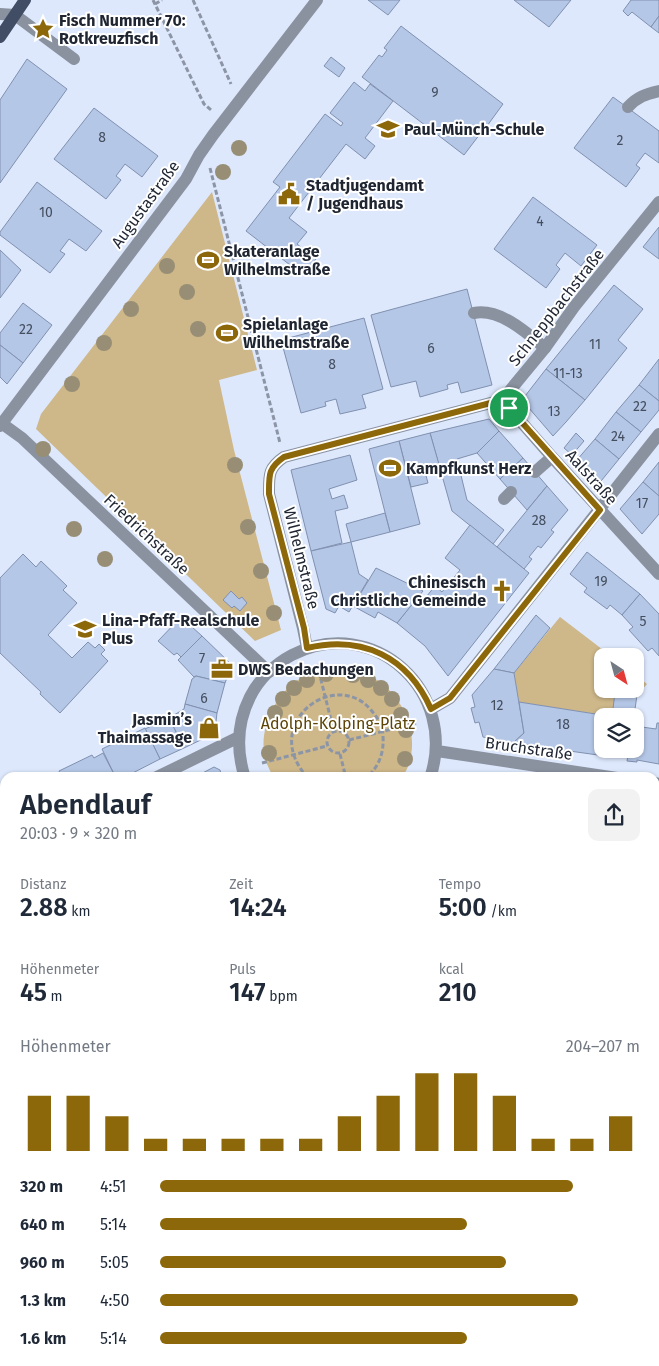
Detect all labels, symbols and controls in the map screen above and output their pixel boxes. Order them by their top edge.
place label: Fisch Nummer 70: Rotkreuzfisch [59,11,186,48]
place icon: Fisch Nummer 70: Rotkreuzfisch [30,16,56,42]
house number: 9 [431,84,439,101]
school or university icon: Paul-Münch-Schule [375,116,401,142]
place label: Paul-Münch-Schule [404,120,544,139]
house number: 8 [98,129,106,146]
house number: 2 [617,132,624,149]
street label: Augustastraße [107,157,183,252]
place label: Stadtjugendamt / Jugendhaus [306,176,425,213]
public building icon: Stadtjugendamt / Jugendhaus [276,181,302,207]
house number: 10 [39,204,53,221]
house number: 4 [536,213,544,230]
place label: Skateranlage Wilhelmstraße [224,242,330,279]
street label: Schneppbachstraße [505,245,608,370]
sports icon: Skateranlage Wilhelmstraße [195,247,221,273]
place label: Spielanlage Wilhelmstraße [243,315,349,352]
sports icon: Spielanlage Wilhelmstraße [214,320,240,346]
house number: 22 [19,321,33,338]
house number: 11 [589,336,601,353]
house number: 6 [427,340,435,357]
house number: 8 [328,356,336,373]
house number: 11-13 [553,365,583,382]
pin [488,387,530,429]
icon: arrive [495,394,523,422]
house number: 22 [633,398,647,415]
house number: 13 [547,403,561,420]
house number: 24 [611,428,626,445]
street label: Aalstraße [562,446,622,509]
sports icon: Kampfkunst Herz [377,455,403,481]
place label: Kampfkunst Herz [406,459,532,478]
street label: Friedrichstraße [100,490,193,579]
house number: 17 [636,495,648,512]
street label: Wilhelmstraße [280,505,323,611]
house number: 28 [532,512,547,529]
place label: Chinesisch Christliche Gemeinde [331,573,486,610]
house number: 19 [594,573,608,590]
church icon: Chinesisch Christliche Gemeinde [489,578,515,604]
place label: Lina-Pfaff-Realschule Plus [102,611,259,648]
house number: 5 [639,613,647,630]
school or university icon: Lina-Pfaff-Realschule Plus [72,616,98,642]
north arrow [594,648,644,698]
map controls [594,648,644,758]
house number: 7 [199,650,205,667]
office icon: DWS Bedachungen [209,656,235,682]
place label: DWS Bedachungen [238,660,374,679]
house number: 6 [200,690,208,707]
house number: 12 [491,697,504,714]
button: layers [594,708,644,758]
place label: Jasmin’s Thaimassage [98,710,192,747]
park label: Adolph-Kolping-Platz [261,714,415,733]
shop icon: Jasmin’s Thaimassage [196,715,222,741]
house number: 18 [556,716,570,733]
street label: Bruchstraße [484,733,574,764]
text: Abendlauf [20,788,151,821]
button: share [588,789,640,841]
text: 20:03 · 9 × 320 m [20,824,137,843]
text: Distanz [20,876,66,893]
text: Zeit [229,876,253,893]
text: Tempo [439,876,481,893]
text: 2.88 [20,893,68,923]
text: 14:24 [229,893,287,923]
text: 5:00 [439,893,487,923]
text: km [68,903,90,920]
text: /km [487,903,517,920]
text: Höhenmeter [20,961,99,978]
text: Puls [229,961,256,978]
text: kcal [439,961,464,978]
text: 45 [20,978,47,1008]
text: 147 [229,978,266,1008]
text: 210 [439,978,477,1008]
text: m [47,988,63,1005]
text: bpm [266,988,298,1005]
text: Höhenmeter [20,1037,111,1056]
text: 204–207 m [566,1037,640,1056]
text: 320 m [20,1177,63,1196]
text: 4:51 [100,1177,127,1196]
text: 640 m [20,1215,65,1234]
text: 5:14 [100,1215,127,1234]
text: 960 m [20,1253,65,1272]
text: 5:05 [100,1253,129,1272]
text: 1.3 km [20,1291,66,1310]
text: 4:50 [100,1291,129,1310]
text: 1.6 km [20,1329,66,1348]
text: 5:14 [100,1329,127,1348]

